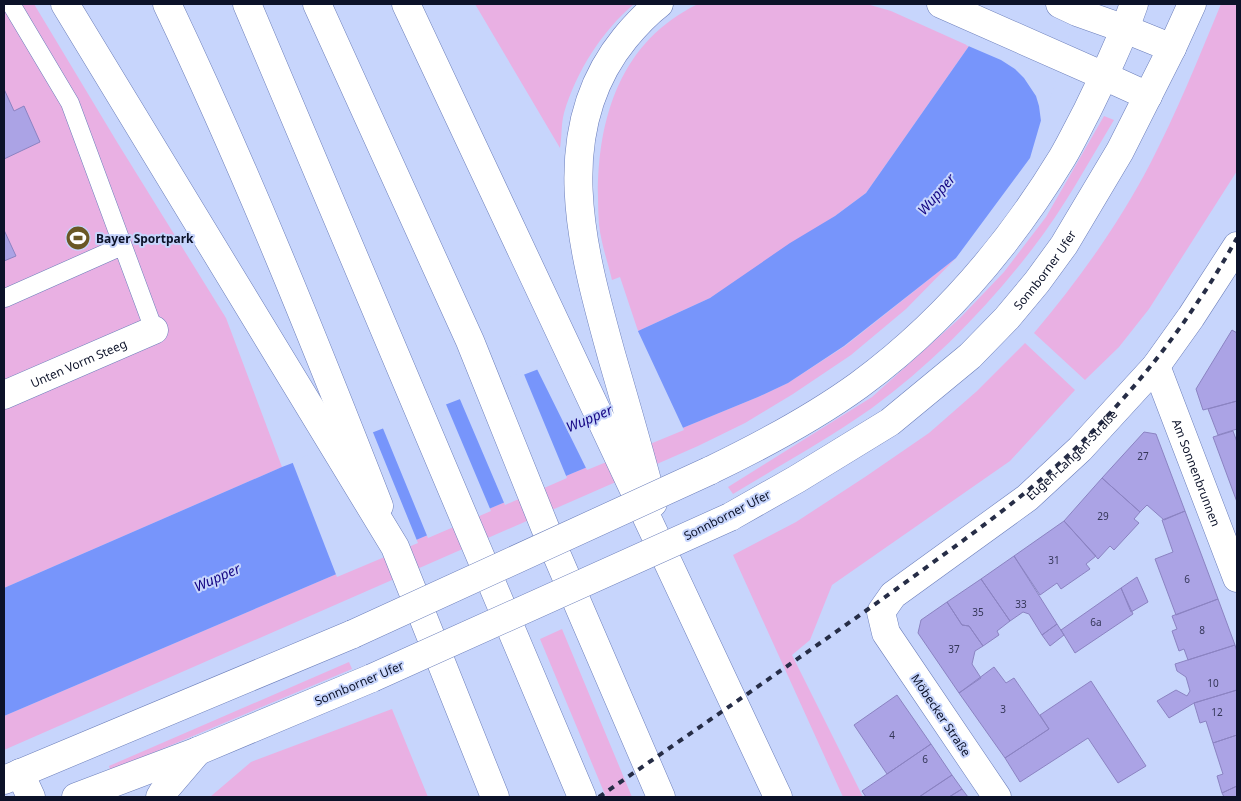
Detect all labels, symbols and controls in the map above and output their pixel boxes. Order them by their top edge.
water label: Wupper [913,169,959,219]
sports icon: Bayer Sportpark [65,225,91,251]
street label: Sonnborner Ufer [1009,227,1080,313]
place label: Bayer Sportpark [96,230,194,247]
street label: Unten Vorm Steeg [28,334,129,391]
water label: Wupper [563,400,616,436]
street label: Eugen-Langen-Straße [1022,405,1121,504]
street label: Am Sonnenbrunnen [1168,416,1225,529]
house number: 27 [1137,449,1149,463]
street label: Sonnborner Ufer [681,486,773,544]
house number: 29 [1097,509,1109,523]
house number: 31 [1048,553,1060,567]
water label: Wupper [191,558,244,596]
house number: 6 [1184,572,1190,586]
house number: 33 [1015,597,1027,611]
house number: 35 [972,605,984,619]
house number: 6a [1090,615,1102,629]
house number: 8 [1199,623,1205,637]
house number: 37 [948,642,960,656]
street label: Sonnborner Ufer [312,657,406,709]
street label: Möbecker Straße [907,670,975,760]
house number: 10 [1207,676,1219,690]
house number: 3 [1000,702,1006,716]
house number: 12 [1211,705,1223,719]
house number: 4 [889,728,895,742]
house number: 6 [922,752,928,766]

